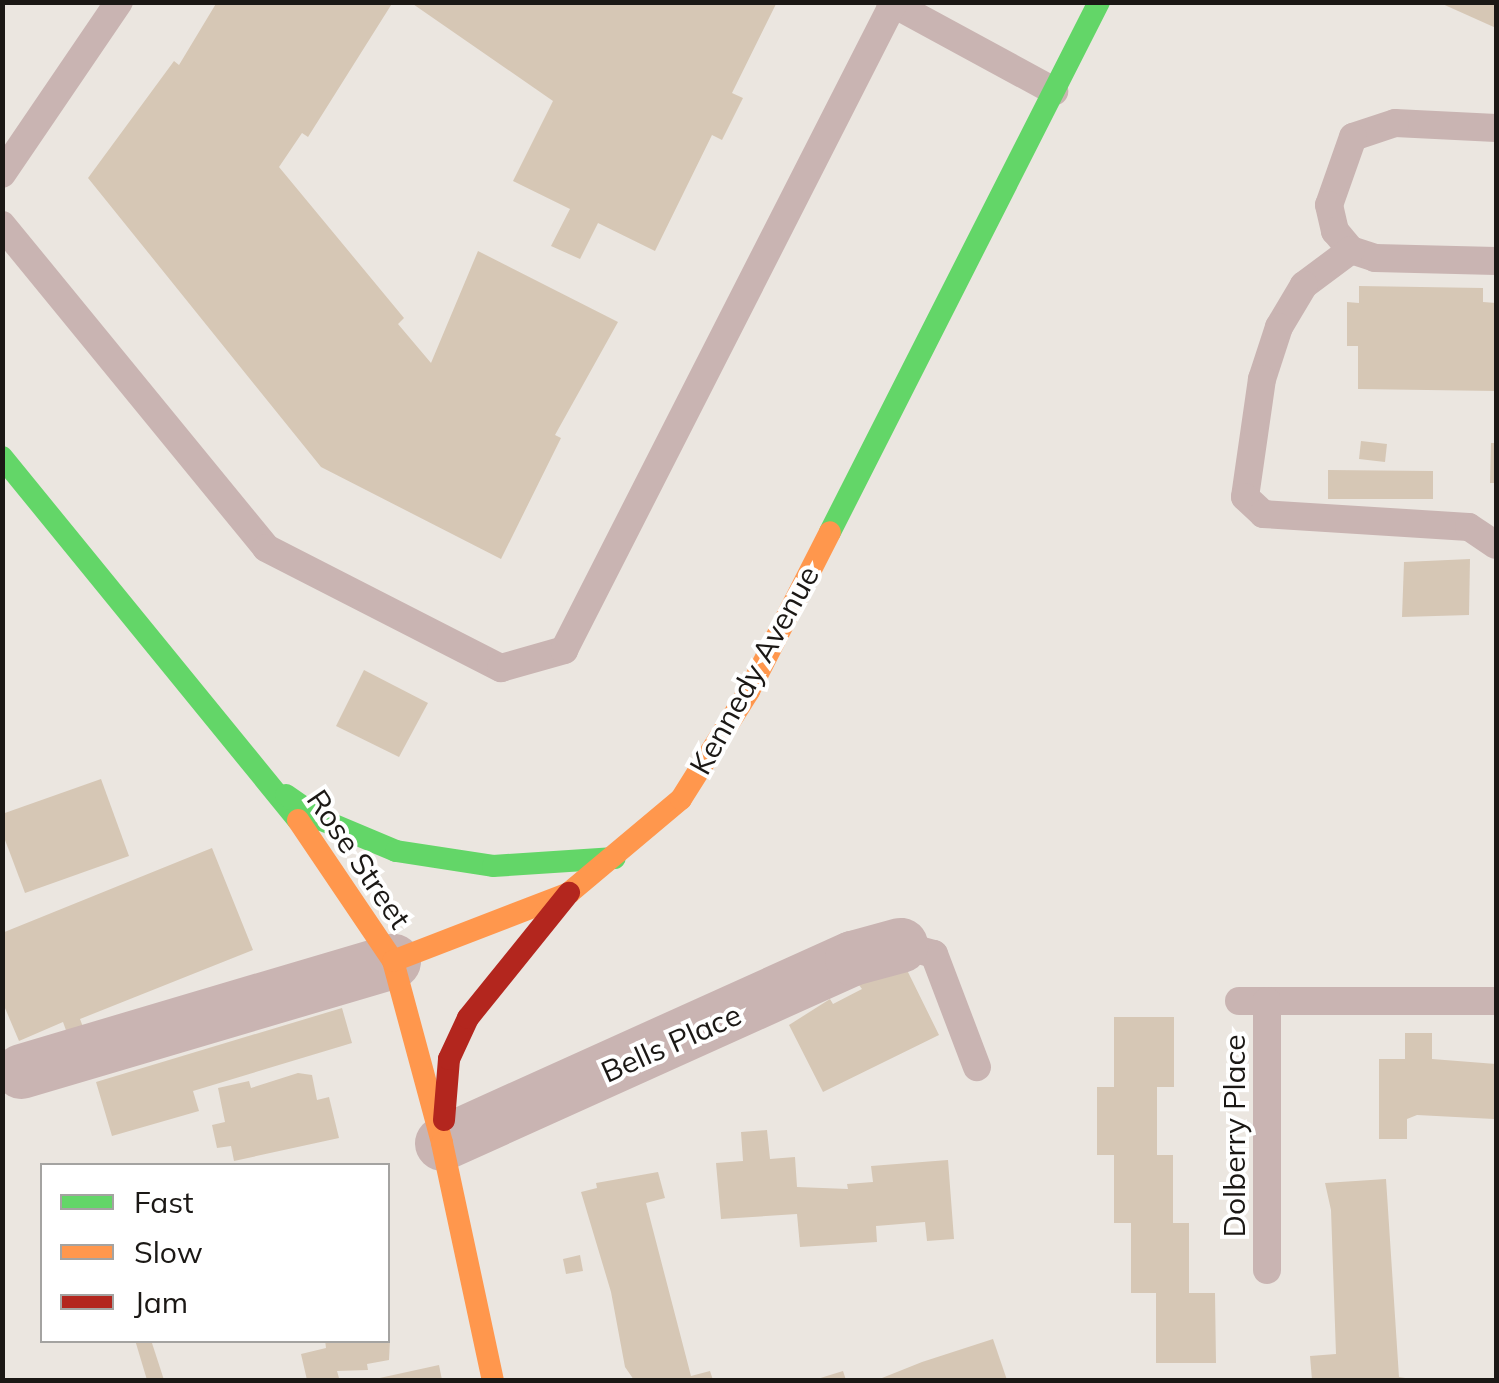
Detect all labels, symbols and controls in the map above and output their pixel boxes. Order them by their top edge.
street label: Kennedy Avenue [682,559,826,781]
street label: Rose Street [299,783,419,935]
street label: Bells Place [596,996,746,1090]
street label: Dolberry Place [1216,1035,1252,1237]
legend [40,1163,390,1343]
text: Fast [134,1183,194,1221]
text: Slow [134,1233,203,1271]
text: Jam [134,1283,188,1321]

